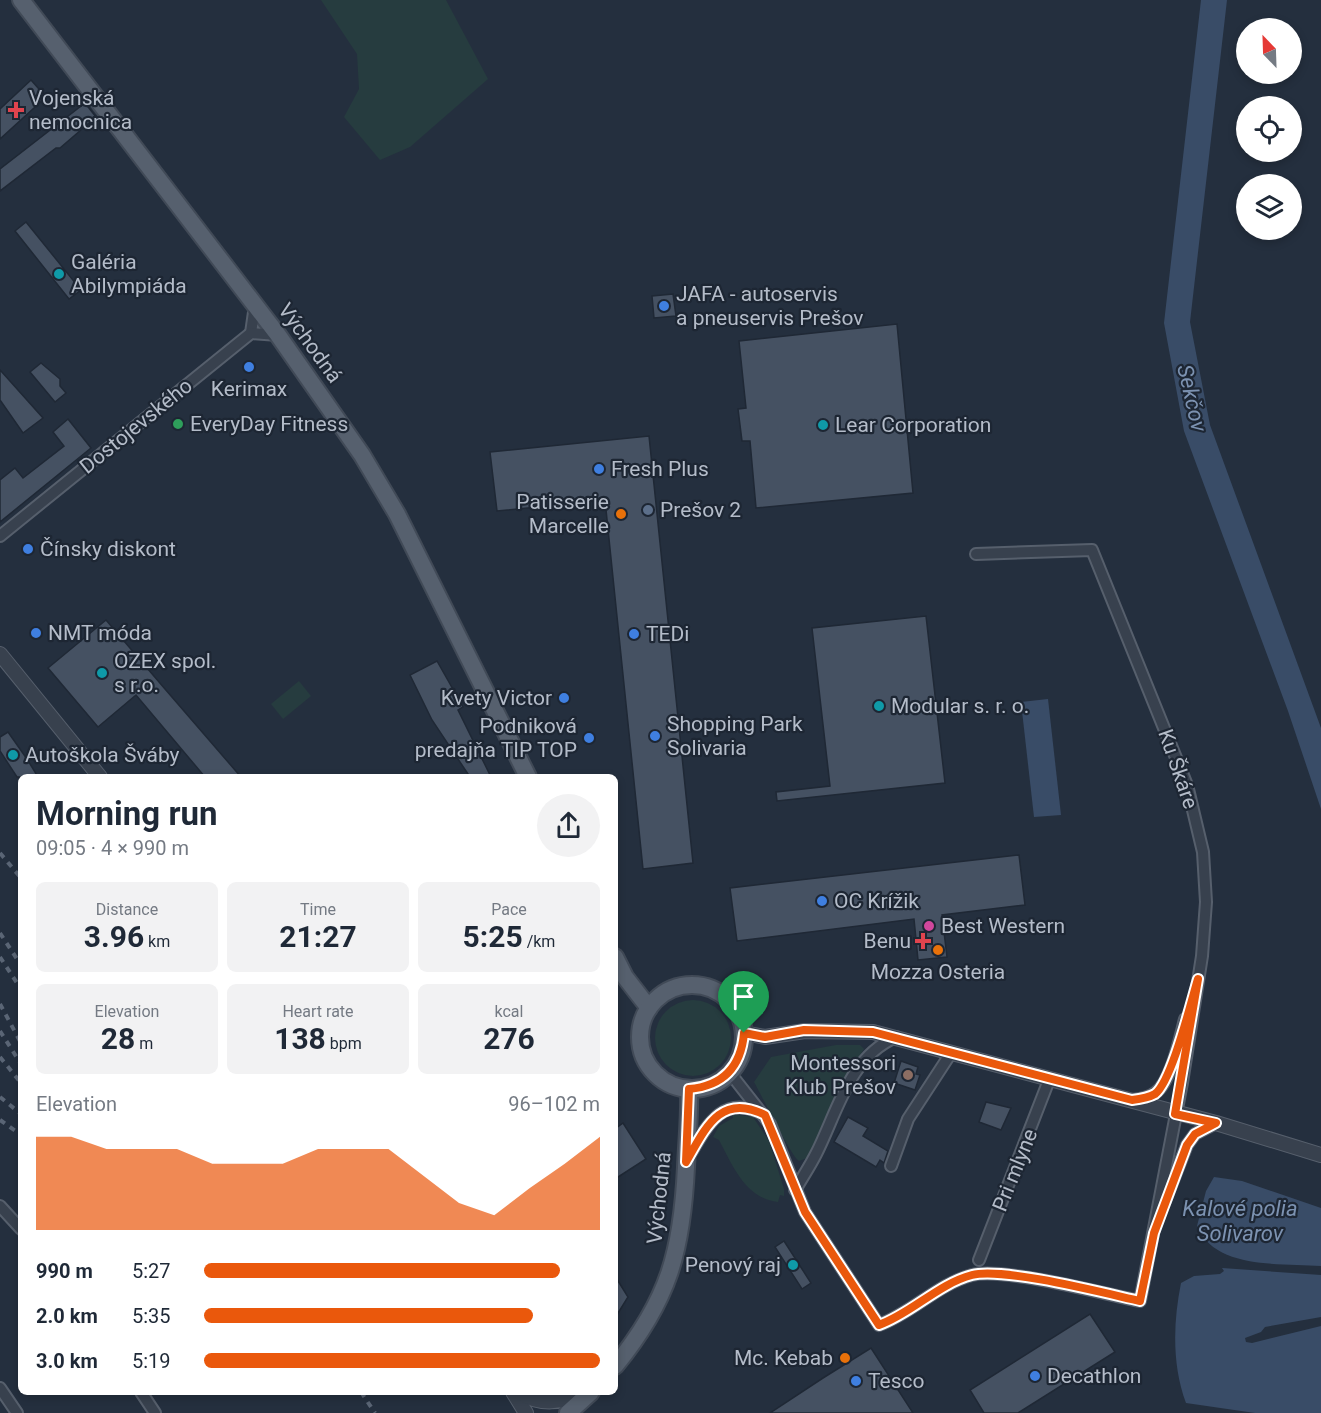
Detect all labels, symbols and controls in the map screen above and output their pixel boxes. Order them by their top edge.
north arrow [1236,18,1302,84]
map controls [1236,18,1302,240]
place label: Vojenská nemocnica [29,86,132,134]
button: locate [1236,96,1302,162]
marker: Vojenská nemocnica [7,101,25,119]
button: layers [1236,174,1302,240]
place label: Galéria Abilympiáda [71,250,187,298]
marker: Galéria Abilympiáda [52,267,66,281]
place label: JAFA - autoservis a pneuservis Prešov [676,282,863,330]
street label: Východná [273,299,347,387]
marker: JAFA - autoservis a pneuservis Prešov [657,299,671,313]
marker: Kerimax [242,360,256,374]
water label: Sekčov [1172,362,1212,435]
street label: Dostojevského [75,373,197,479]
place label: Kerimax [211,377,287,401]
place label: EveryDay Fitness [190,412,348,436]
place label: Lear Corporation [835,413,991,437]
marker: EveryDay Fitness [171,417,185,431]
marker: Lear Corporation [816,418,830,432]
place label: Fresh Plus [611,457,709,481]
marker: Fresh Plus [592,462,606,476]
place label: Patisserie Marcelle [516,490,609,538]
place label: Prešov 2 [660,498,741,522]
marker: Prešov 2 [641,503,655,517]
marker: Patisserie Marcelle [614,507,628,521]
place label: Čínsky diskont [40,537,176,561]
marker: Čínsky diskont [21,542,35,556]
place label: NMT móda [48,621,152,645]
place label: TEDi [646,622,689,646]
marker: NMT móda [29,626,43,640]
marker: TEDi [627,627,641,641]
place label: OZEX spol. s r.o. [114,649,216,697]
marker: OZEX spol. s r.o. [95,666,109,680]
place label: Kvety Victor [441,686,552,710]
marker: Kvety Victor [557,691,571,705]
place label: Modular s. r. o. [891,694,1029,718]
marker: Modular s. r. o. [872,699,886,713]
place label: Shopping Park Solivaria [667,712,803,760]
place label: Podniková predajňa TIP TOP [415,714,577,762]
street label: Ku Škáre [1153,726,1203,812]
marker: Shopping Park Solivaria [648,729,662,743]
marker: Podniková predajňa TIP TOP [582,731,596,745]
place label: Autoškola Šváby [25,743,180,767]
marker: Autoškola Šváby [6,748,20,762]
text: Morning run [36,794,217,833]
button: share [537,794,600,857]
text: 09:05 · 4 × 990 m [36,836,189,860]
place label: OC Krížik [834,889,919,913]
marker: OC Krížik [815,894,829,908]
text: Distance [96,900,158,919]
text: Time [300,900,336,919]
text: Pace [491,900,527,919]
place label: Best Western [941,914,1065,938]
text: 3.96 [84,919,144,954]
text: 21:27 [279,919,357,954]
text: 5:25 [463,919,523,954]
marker: Best Western [922,919,936,933]
place label: Benu [864,929,911,953]
text: km [144,932,170,951]
text: /km [523,932,555,951]
marker: Benu [916,934,930,948]
marker: Mozza Osteria [931,943,945,957]
place label: Mozza Osteria [871,960,1005,984]
pin [718,971,769,1033]
icon: arrive [727,980,760,1013]
text: Elevation [95,1002,159,1021]
text: Heart rate [282,1002,354,1021]
text: kcal [495,1002,523,1021]
text: 28 [101,1021,135,1056]
text: 138 [274,1021,326,1056]
text: 276 [483,1021,535,1056]
text: m [135,1034,153,1053]
text: bpm [326,1034,362,1053]
place label: Montessori Klub Prešov [785,1051,896,1099]
marker: Montessori Klub Prešov [901,1068,915,1082]
text: Elevation [36,1092,117,1116]
text: 96–102 m [508,1092,600,1116]
street label: Pri mlyne [988,1125,1042,1215]
street label: Východná [642,1151,676,1245]
water label: Kalové polia Solivarov [1182,1196,1298,1246]
place label: Penový raj [685,1253,781,1277]
marker: Penový raj [786,1258,800,1272]
text: 990 m [36,1259,93,1283]
text: 5:27 [132,1259,171,1283]
text: 2.0 km [36,1304,98,1328]
text: 5:35 [132,1304,171,1328]
place label: Mc. Kebab [734,1346,833,1370]
text: 3.0 km [36,1349,98,1373]
text: 5:19 [132,1349,171,1373]
marker: Mc. Kebab [838,1351,852,1365]
place label: Decathlon [1047,1364,1141,1388]
place label: Tesco [868,1369,924,1393]
marker: Decathlon [1028,1369,1042,1383]
marker: Tesco [849,1374,863,1388]

